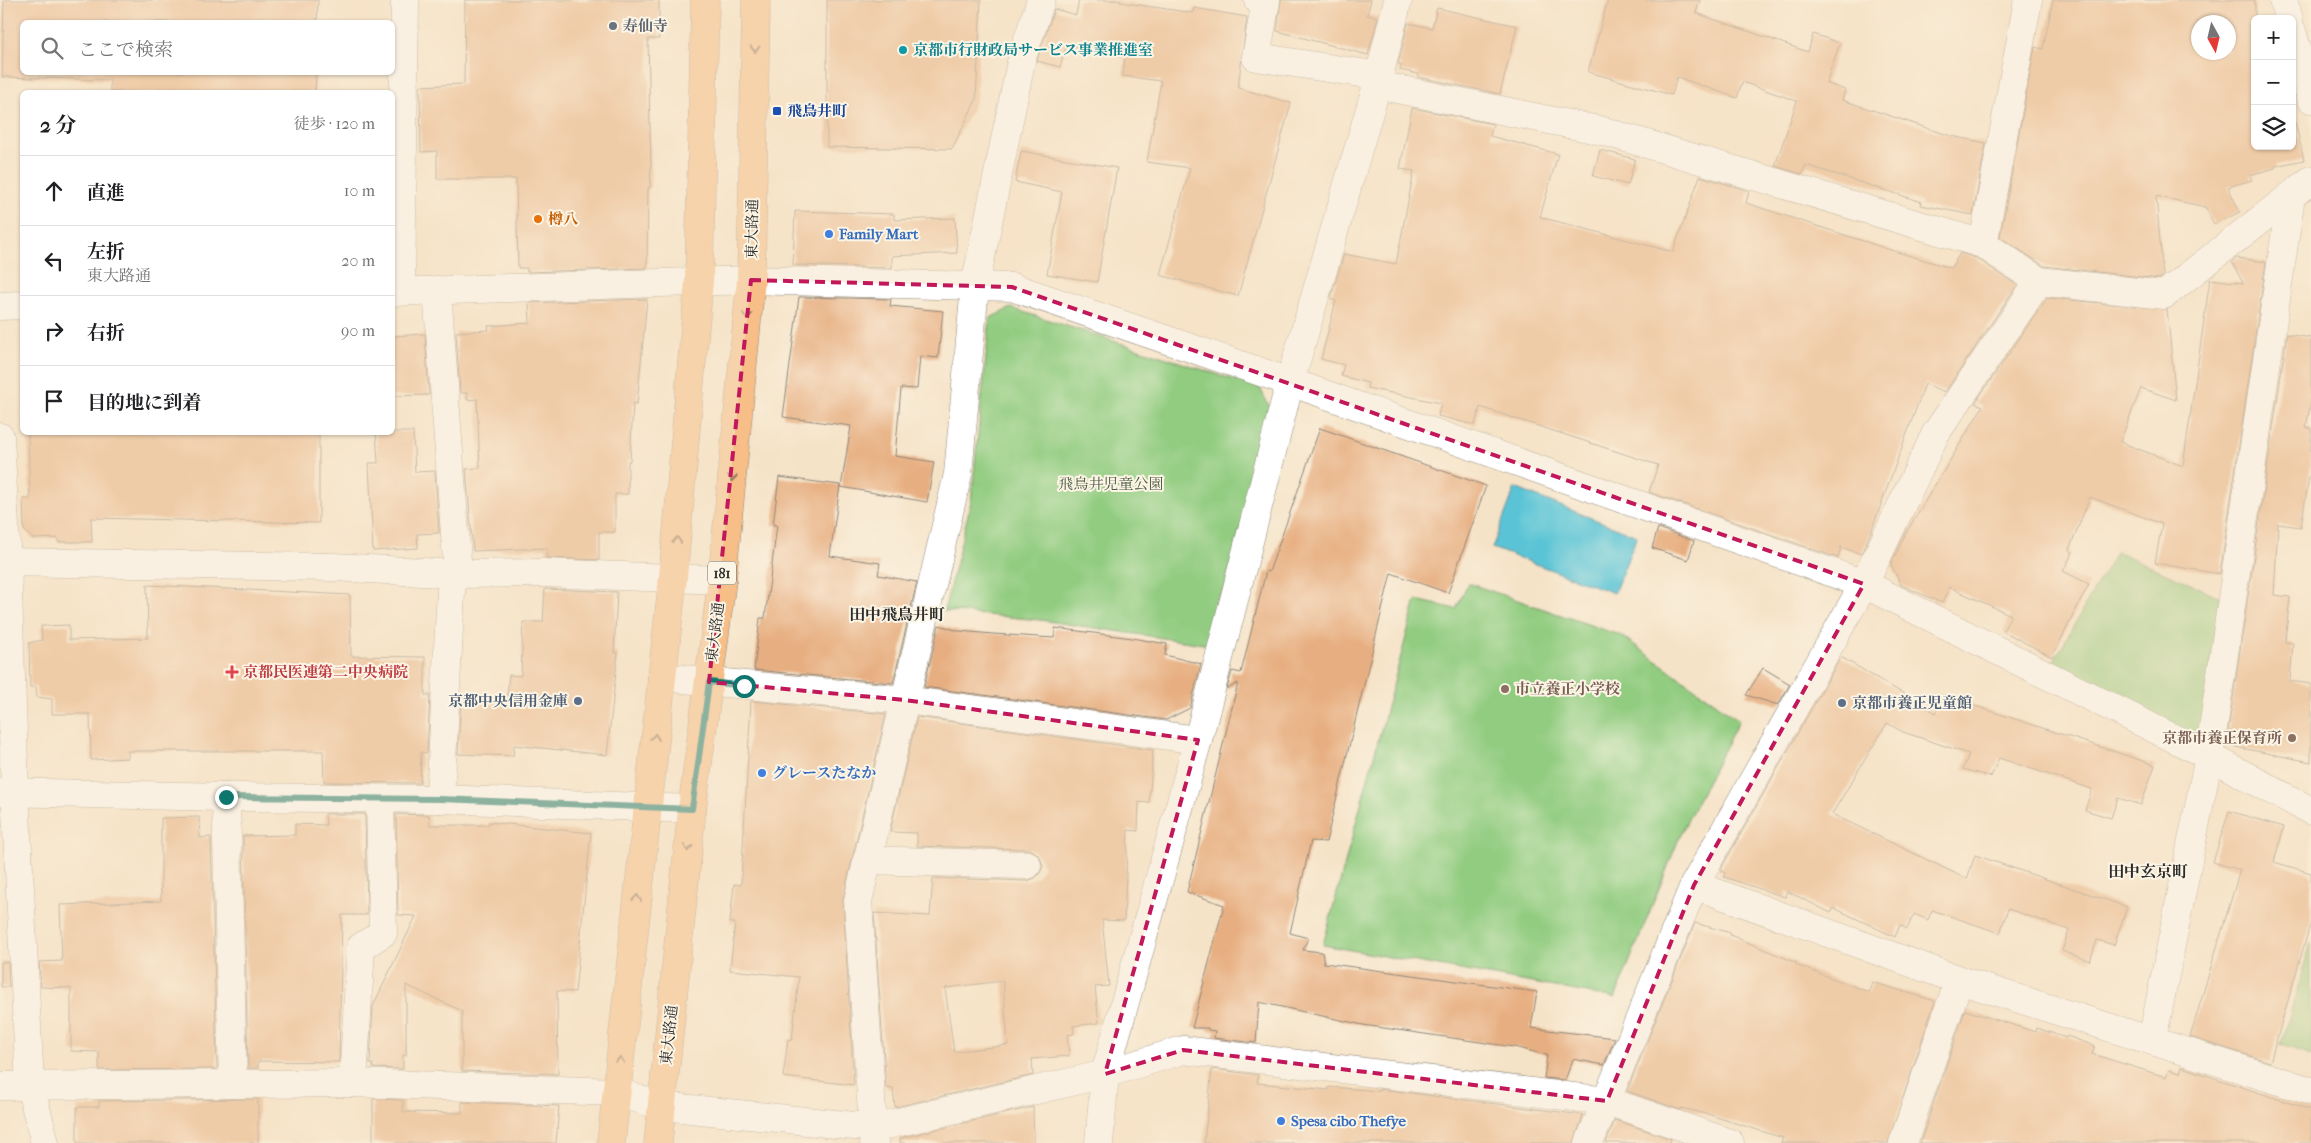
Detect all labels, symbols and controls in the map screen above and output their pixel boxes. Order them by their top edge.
north arrow [2191,15,2236,60]
map controls [2251,15,2296,150]
button: + [2251,15,2296,60]
place label: 寿仙寺 [623,17,668,35]
search box [20,20,395,75]
marker: 寿仙寺 [607,20,619,32]
icon: search [38,34,66,62]
text: ここで検索 [78,39,173,61]
place label: 京都市行財政局サービス事業推進室 [913,41,1153,59]
marker: 京都市行財政局サービス事業推進室 [897,44,909,56]
one-way arrow [750,45,760,53]
button: − [2251,60,2296,105]
place label: 飛鳥井町 [787,102,847,120]
marker: 飛鳥井町 [771,105,783,117]
button: layers [2251,105,2296,150]
text: 2 分 [40,113,76,137]
text: 徒歩 · 120 m [293,114,375,133]
icon: ahead [40,177,68,205]
text: 10 m [344,181,375,200]
text: 直進 [87,182,125,204]
street label: 東大路通 [742,199,762,259]
place label: 樽八 [548,210,578,228]
marker: 樽八 [532,213,544,225]
place label: Family Mart [838,225,919,243]
marker: Family Mart [823,228,835,240]
text: 左折 [87,241,125,263]
icon: left [40,247,68,275]
text: 20 m [341,251,375,270]
text: 東大路通 [87,266,151,285]
one-way arrow [742,312,753,320]
icon: right [40,317,68,345]
text: 90 m [341,321,375,340]
text: 右折 [87,322,125,344]
icon: arrive [40,387,68,415]
text: 目的地に到着 [87,392,201,414]
one-way arrow [726,474,737,482]
park label: 飛鳥井児童公園 [1058,475,1164,493]
one-way arrow [671,536,682,544]
road number: 181 [708,562,736,584]
street label: 東大路通 [702,601,728,663]
district label: 田中飛鳥井町 [849,605,945,624]
place label: 京都民医連第二中央病院 [243,663,408,681]
marker: 京都民医連第二中央病院 [225,665,239,679]
route start [733,675,756,698]
place label: 市立養正小学校 [1515,680,1620,698]
marker: 市立養正小学校 [1499,683,1511,695]
place label: 京都中央信用金庫 [448,692,568,710]
place label: 京都市養正児童館 [1852,694,1972,712]
marker: 京都中央信用金庫 [572,695,584,707]
marker: 京都市養正児童館 [1836,697,1848,709]
place label: 京都市養正保育所 [2162,729,2282,747]
one-way arrow [649,732,660,740]
marker: 京都市養正保育所 [2286,732,2298,744]
place label: グレースたなか [772,764,876,782]
marker: グレースたなか [756,767,768,779]
route end [215,786,238,809]
one-way arrow [683,844,694,852]
district label: 田中玄京町 [2108,862,2188,881]
one-way arrow [631,894,642,902]
street label: 東大路通 [657,1004,681,1066]
one-way arrow [614,1055,625,1063]
place label: Spesa cibo Thefye [1291,1112,1406,1130]
marker: Spesa cibo Thefye [1275,1115,1287,1127]

